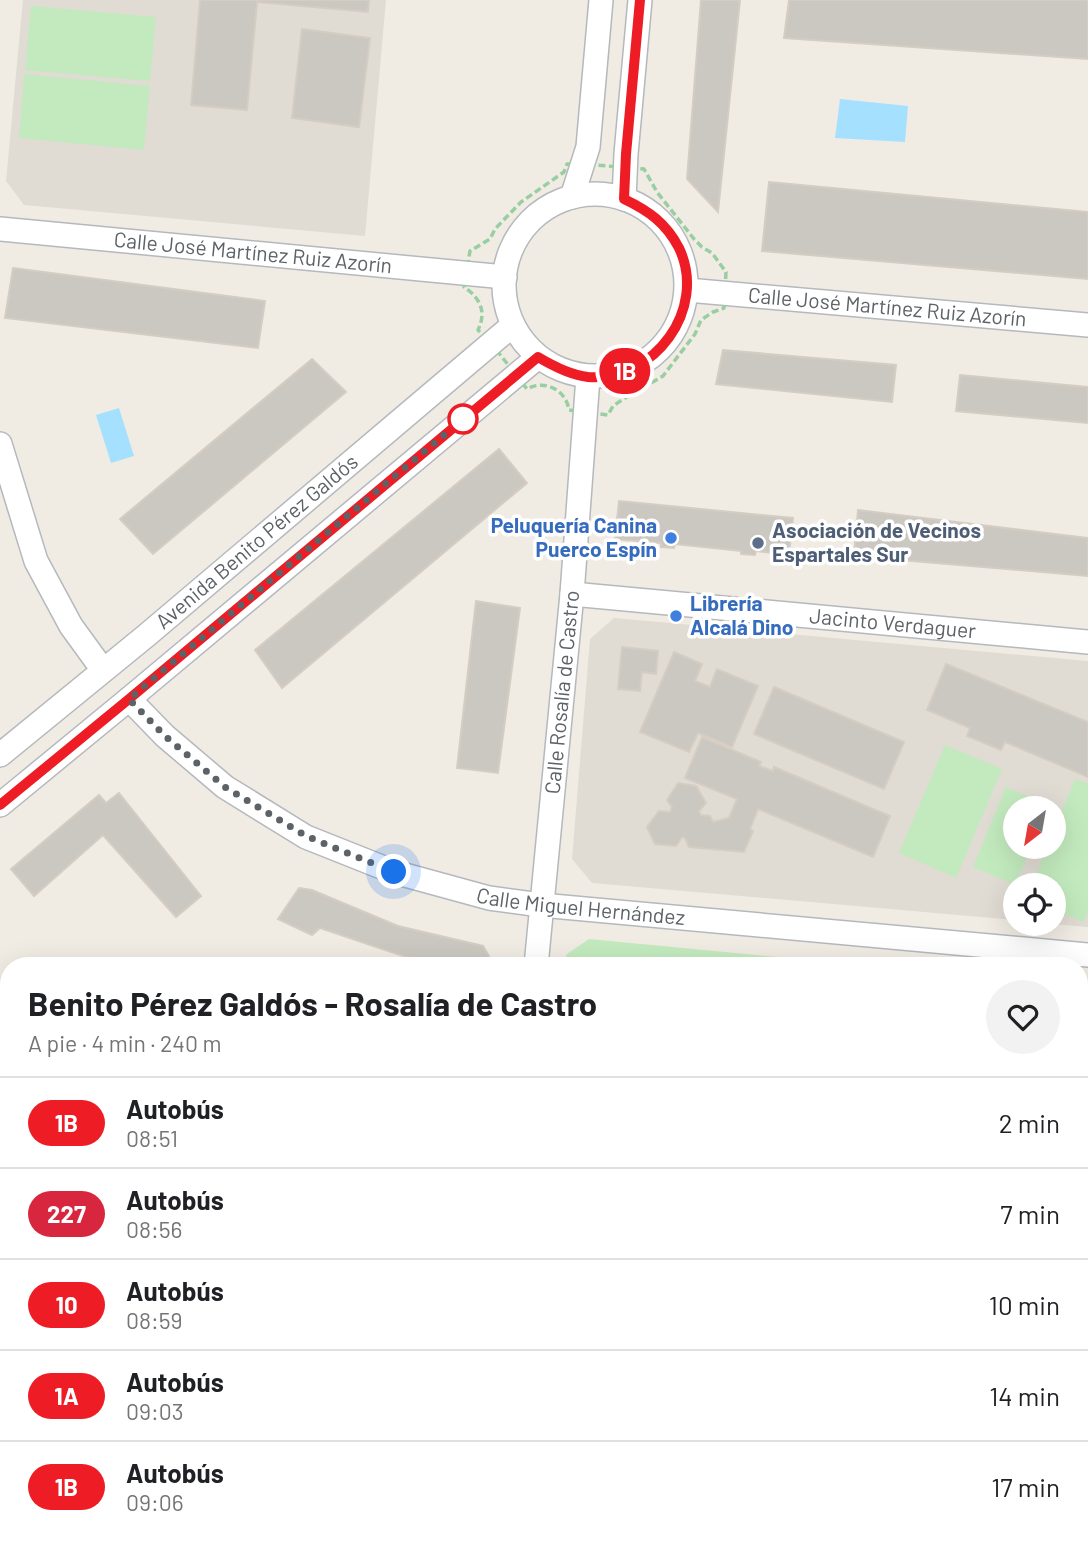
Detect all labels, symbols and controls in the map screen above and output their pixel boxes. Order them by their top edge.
street label: Calle José Martínez Ruiz Azorín [113,226,393,277]
street label: Calle José Martínez Ruiz Azorín [747,281,1028,331]
line badge: 1B [594,348,656,394]
text: 1B [613,356,637,385]
unlabelled marker [448,404,478,434]
street label: Avenida Benito Pérez Galdós [150,448,362,633]
place label: Peluquería Canina Puerco Espín [491,512,657,561]
place label: Asociación de Vecinos Espartales Sur [772,517,981,566]
marker: Peluquería Canina Puerco Espín [663,530,679,546]
marker: Asociación de Vecinos Espartales Sur [750,535,766,551]
street label: Calle Rosalía de Castro [539,589,583,795]
place label: Librería Alcalá Dino [690,590,793,639]
street label: Jacinto Verdaguer [808,602,977,643]
marker: Librería Alcalá Dino [668,608,684,624]
north arrow [1003,796,1066,859]
map controls [1003,796,1066,936]
your location [376,854,411,889]
button: locate [1003,873,1066,936]
street label: Calle Miguel Hernández [474,881,686,929]
button: heart [986,980,1060,1054]
text: Benito Pérez Galdós - Rosalía de Castro [28,983,597,1023]
text: A pie · 4 min · 240 m [28,1029,222,1057]
text: Autobús [126,1093,224,1124]
text: 2 min [999,1107,1060,1138]
text: 1B [55,1108,78,1137]
text: 08:51 [126,1124,178,1152]
text: Autobús [126,1184,224,1215]
text: 7 min [1000,1198,1060,1229]
text: 227 [47,1199,86,1228]
text: 08:56 [126,1215,182,1243]
text: Autobús [126,1275,224,1306]
text: 10 min [989,1289,1060,1320]
text: 10 [55,1290,78,1319]
text: 08:59 [126,1306,183,1334]
text: Autobús [126,1366,224,1397]
text: 14 min [989,1380,1060,1411]
text: 1A [54,1381,79,1410]
text: 09:03 [126,1397,184,1425]
text: Autobús [126,1457,224,1488]
text: 17 min [991,1471,1060,1502]
text: 1B [55,1472,78,1501]
text: 09:06 [126,1488,184,1516]

